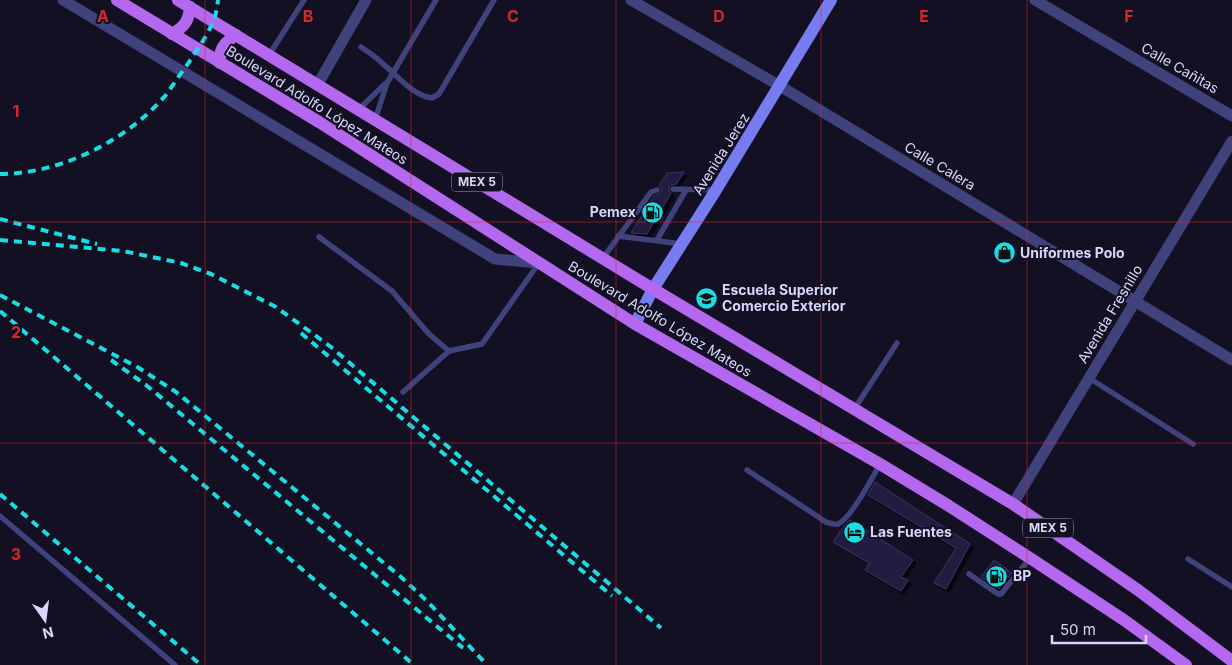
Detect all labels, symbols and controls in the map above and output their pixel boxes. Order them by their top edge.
text: A [97,6,109,26]
text: B [303,6,313,26]
text: C [507,6,519,26]
text: D [713,6,725,26]
text: E [919,6,929,26]
text: F [1124,6,1134,26]
street label: Calle Cañitas [1138,39,1222,97]
street label: Boulevard Adolfo López Mateos [223,41,411,168]
text: 1 [13,101,19,121]
street label: Avenida Jerez [689,110,753,198]
street label: Calle Calera [902,138,979,193]
road number: MEX 5 [452,172,502,192]
fuel station icon: Pemex [640,200,664,224]
place label: Pemex [590,203,636,220]
shop icon: Uniformes Polo [992,241,1016,265]
place label: Uniformes Polo [1020,244,1125,261]
street label: Boulevard Adolfo López Mateos [566,257,755,380]
street label: Avenida Fresnillo [1073,261,1146,366]
place label: Escuela Superior Comercio Exterior [722,281,846,314]
school or university icon: Escuela Superior Comercio Exterior [694,286,718,310]
text: 2 [11,322,21,342]
road number: MEX 5 [1023,518,1073,538]
hotel icon: Las Fuentes [842,520,866,544]
place label: Las Fuentes [870,523,952,540]
text: 3 [11,544,21,564]
fuel station icon: BP [985,564,1009,588]
place label: BP [1013,567,1031,584]
north arrow [20,595,70,645]
scale bar [1052,612,1146,644]
text: 50 m [1060,620,1096,639]
text: N [41,624,55,643]

